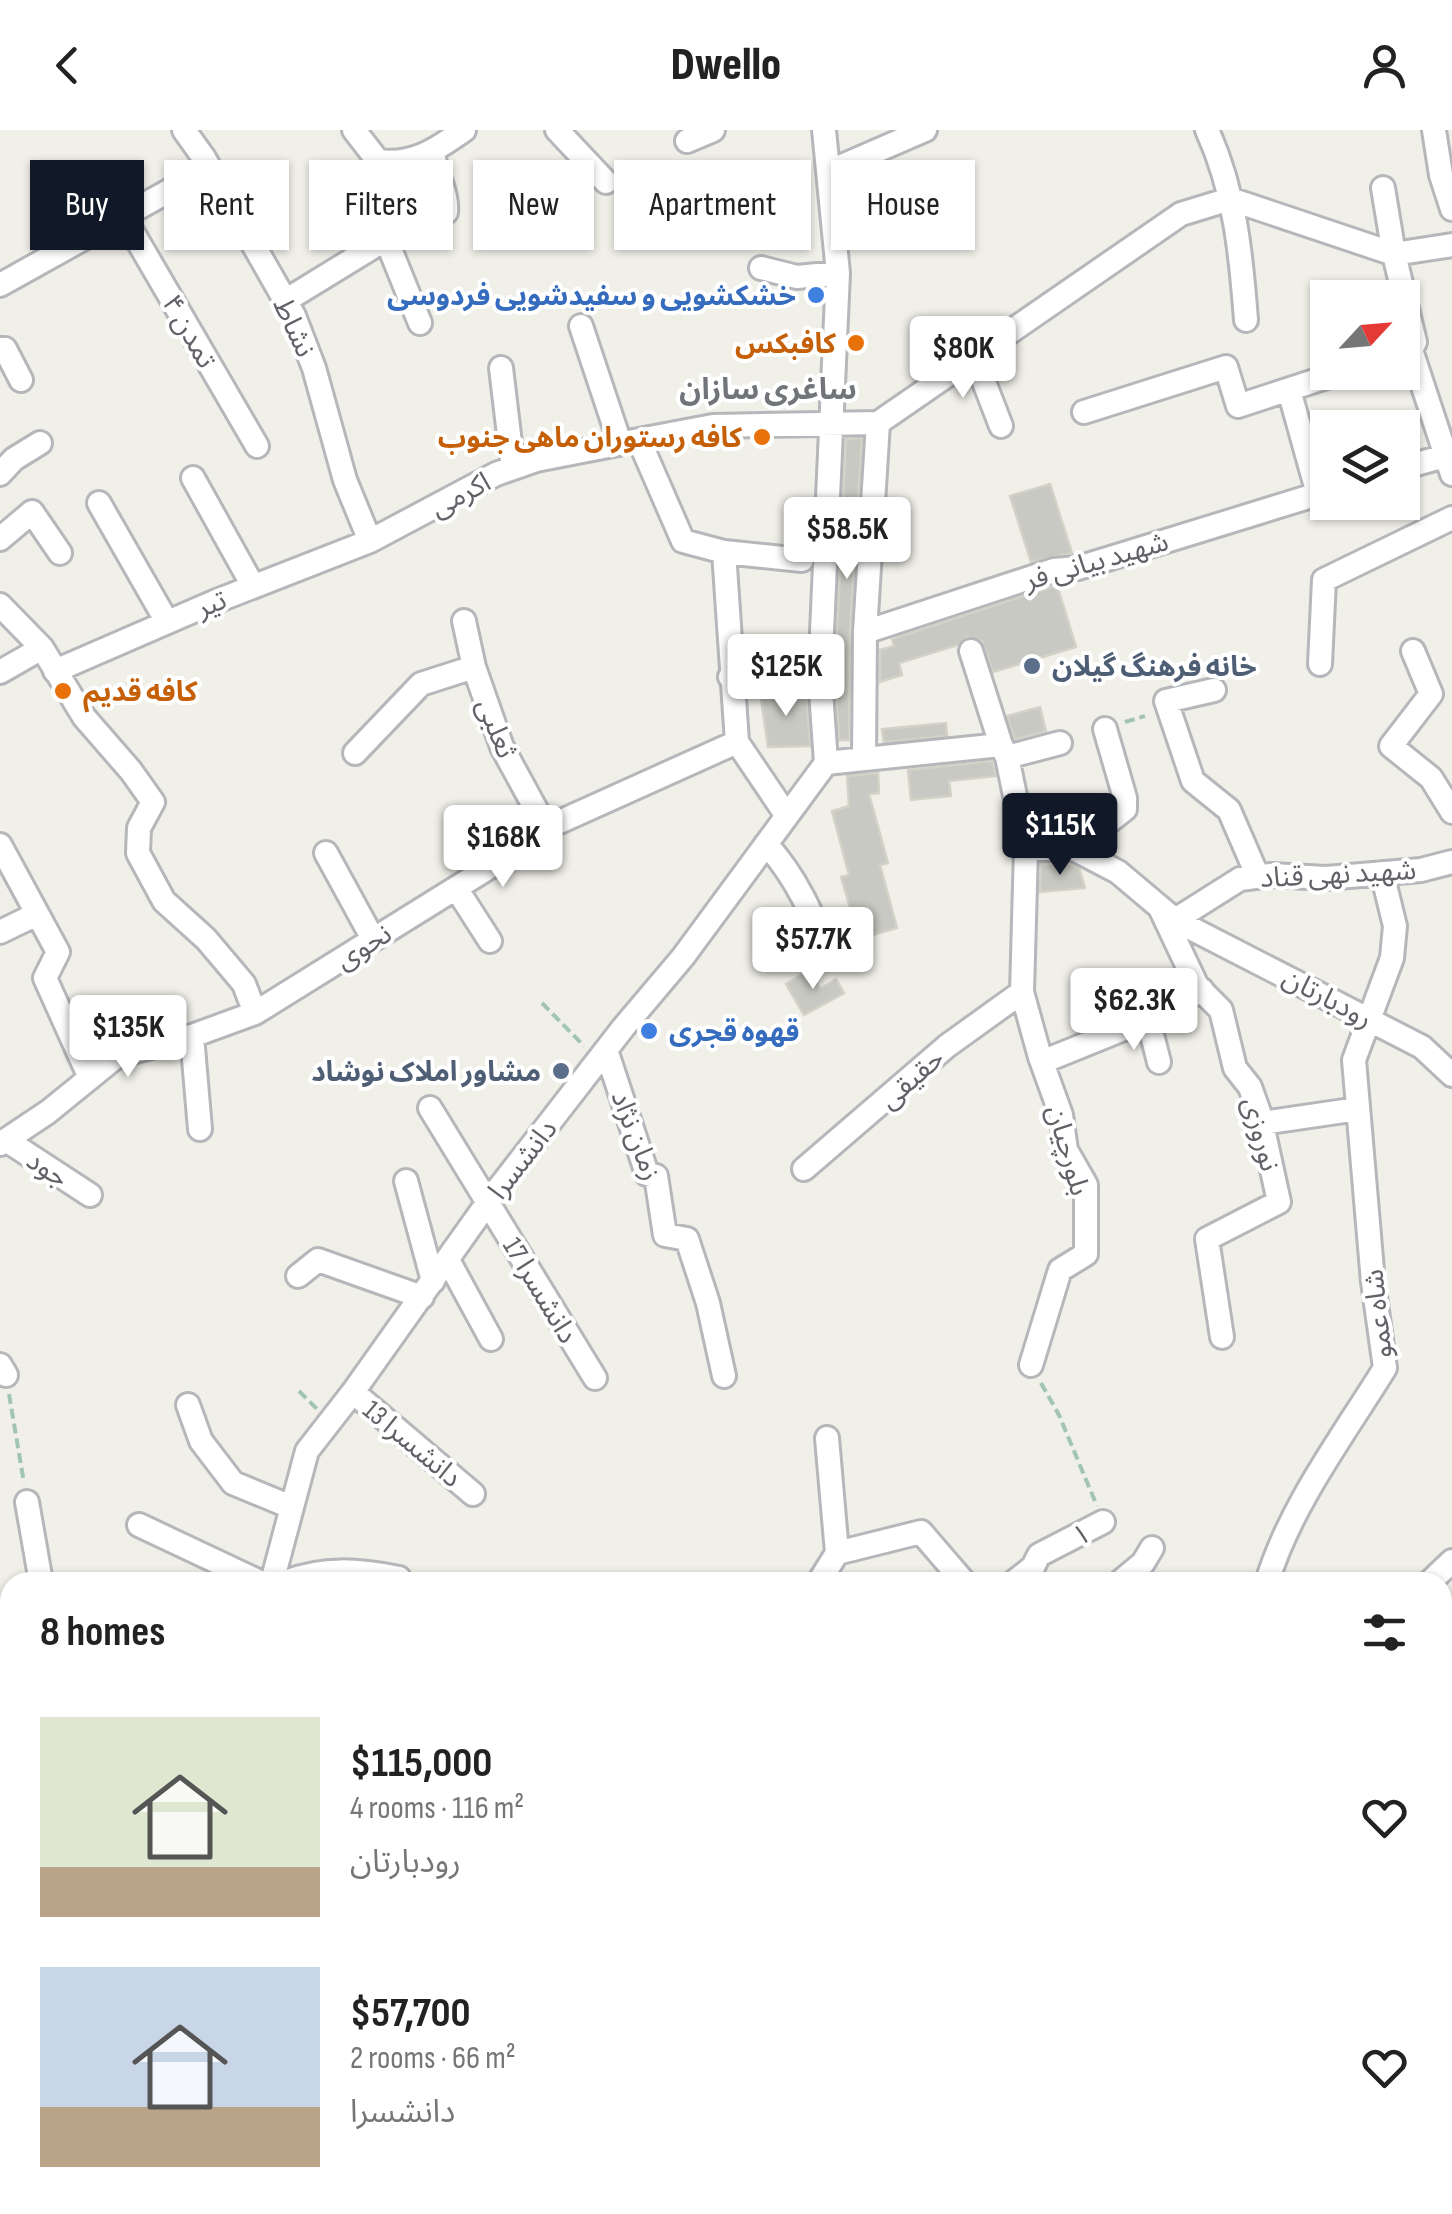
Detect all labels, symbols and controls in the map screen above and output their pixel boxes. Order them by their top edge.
icon: back [40,38,95,93]
text: Dwello [671,38,781,93]
icon: person [1357,38,1412,93]
chip: Buy [30,160,144,250]
chip: Rent [164,160,289,250]
chip: Filters [309,160,453,250]
chip: New [473,160,594,250]
chip: Apartment [614,160,811,250]
chip: House [831,160,975,250]
place label: خشکشویی و سفیدشویی فردوسی [387,280,796,313]
north arrow [1310,280,1420,390]
map controls [1310,280,1420,520]
marker: خشکشویی و سفیدشویی فردوسی [805,284,827,306]
street label: تمدن ۴ [155,289,223,374]
street label: نشاط [266,293,322,362]
pin: $80K [904,316,1022,401]
place label: کافبکس [735,328,836,361]
text: $80K [932,329,994,368]
marker: کافبکس [845,332,867,354]
district label: ساغری سازان [679,372,857,408]
button: layers [1310,410,1420,520]
place label: کافه رستوران ماهی جنوب [438,422,742,455]
marker: کافه رستوران ماهی جنوب [751,426,773,448]
street label: اکرمی [425,466,496,525]
pin: $58.5K [766,497,928,582]
text: $58.5K [806,510,888,549]
street label: شهید بیانی فر [1020,525,1172,598]
street label: تیر [191,583,232,626]
pin: $125K [716,634,856,719]
text: $125K [749,647,823,686]
place label: خانه فرهنگ گیلان [1052,651,1257,684]
marker: خانه فرهنگ گیلان [1021,655,1043,677]
place label: کافه قدیم [83,676,198,713]
marker: کافه قدیم [52,680,74,702]
street label: ثعلبی [469,694,522,763]
pin: $115K [990,793,1130,878]
pin: $168K [433,805,573,890]
text: $115K [1024,806,1096,845]
text: $168K [466,818,540,857]
street label: شهید نهی قناد [1259,854,1417,895]
pin: $57.7K [732,907,894,992]
street label: نحوی [330,917,398,977]
text: $57.7K [774,920,852,959]
street label: رودبارتان [1277,961,1378,1036]
pin: $62.3K [1053,968,1215,1053]
text: $62.3K [1092,981,1176,1020]
pin: $135K [58,995,198,1080]
text: $135K [91,1008,165,1047]
place label: قهوه قجری [669,1016,799,1049]
marker: قهوه قجری [638,1020,660,1042]
street label: حقیقی [873,1042,951,1116]
place label: مشاور املاک نوشاد [311,1056,541,1089]
marker: مشاور املاک نوشاد [550,1060,572,1082]
street label: زمان نژاد [603,1086,668,1185]
street label: نوروزی [1235,1094,1286,1175]
street label: بلورچیان [1039,1101,1096,1199]
street label: دانشسرا [482,1113,565,1206]
street label: جود [20,1144,74,1195]
street label: دانشسرا 17 [495,1232,584,1350]
street label: شاه عمو [1357,1268,1400,1360]
street label: دانشسرا 13 [356,1394,468,1495]
street label: ۱ [1067,1517,1096,1554]
icon: filters [1357,1605,1412,1660]
text: 8 homes [40,1607,165,1658]
text: $115,000 [350,1738,492,1789]
icon: home [120,1757,240,1877]
text: 4 rooms · 116 m² [350,1789,524,1828]
icon: heart [1357,1790,1412,1845]
text: رودبارتان [350,1843,461,1882]
text: $57,700 [350,1988,471,2039]
icon: home [120,2007,240,2127]
text: 2 rooms · 66 m² [350,2039,516,2078]
icon: heart [1357,2040,1412,2095]
text: دانشسرا [350,2093,455,2132]

